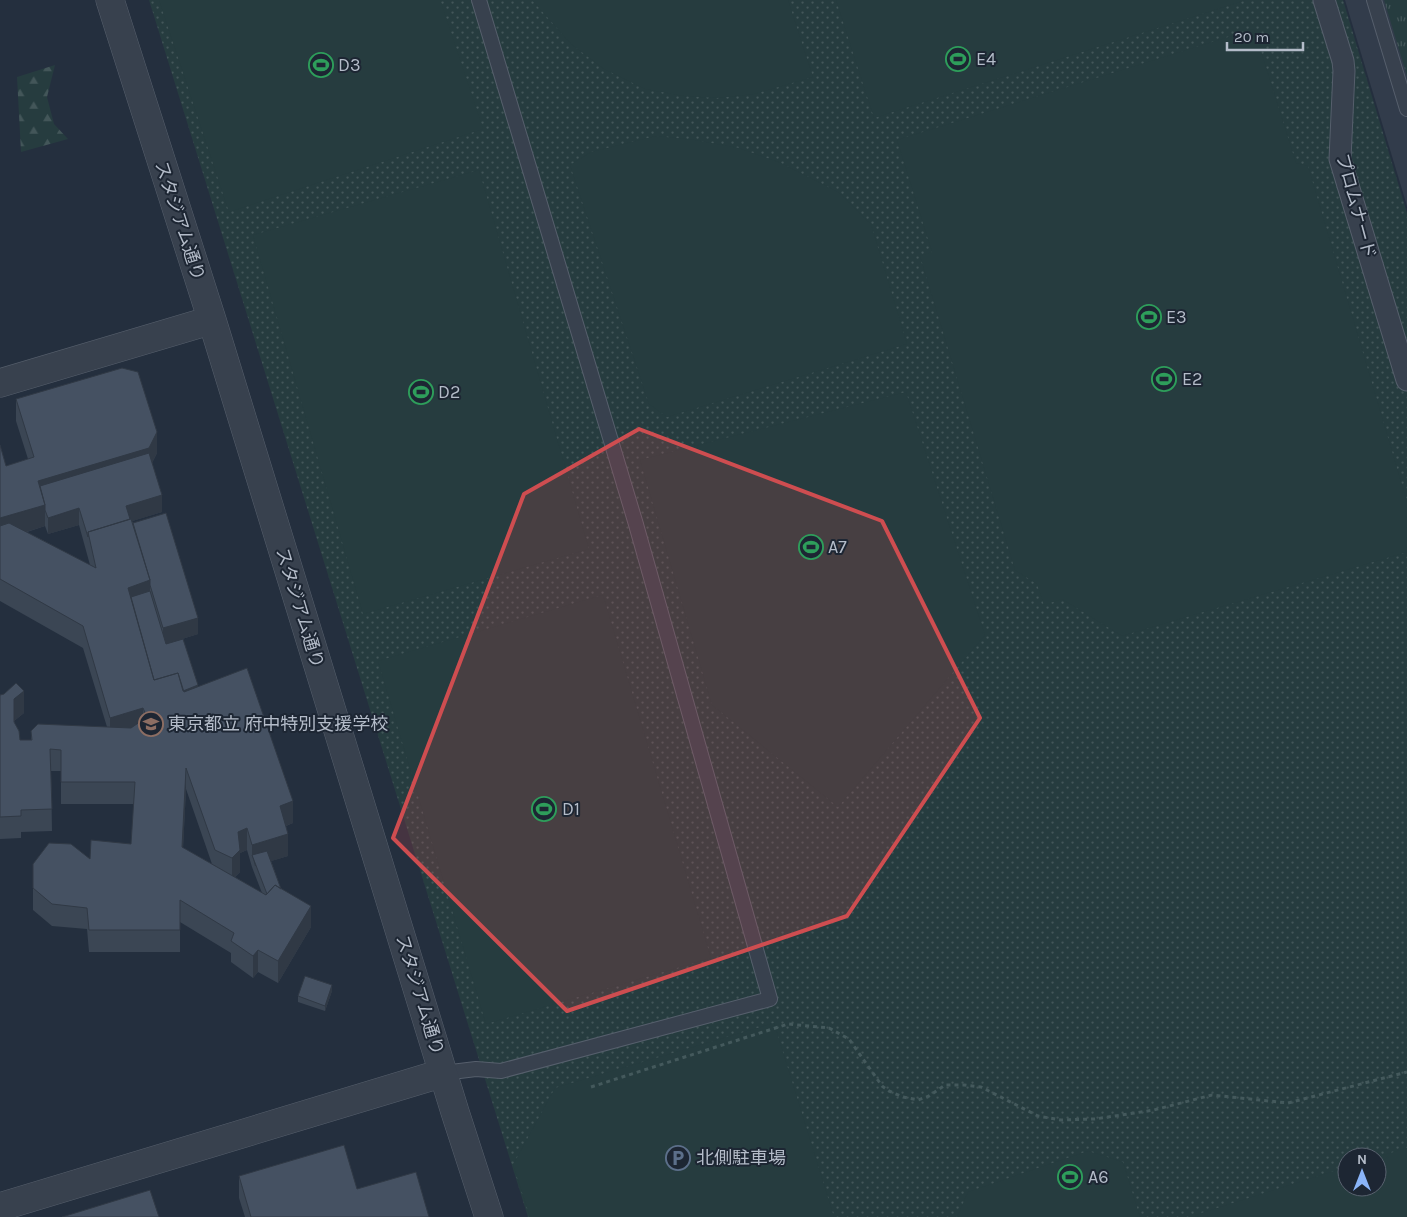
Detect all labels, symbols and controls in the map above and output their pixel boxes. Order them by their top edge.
scale bar [1227,20,1303,52]
text: 20 m [1234,28,1269,46]
sports icon: E4 [945,46,971,72]
place label: E4 [976,48,996,70]
sports icon: D3 [308,52,334,78]
place label: D3 [338,54,361,76]
street label: プロムナード [1331,151,1381,261]
street label: スタジアム通り [150,158,210,284]
sports icon: E3 [1136,304,1162,330]
place label: E3 [1166,306,1187,328]
sports icon: E2 [1151,366,1177,392]
place label: E2 [1182,368,1203,390]
sports icon: D2 [408,379,434,405]
place label: D2 [438,381,460,403]
sports icon: A7 [798,534,824,560]
place label: A7 [828,536,847,558]
street label: スタジアム通り [271,545,329,671]
school or university icon: 東京都立 府中特別支援学校 [138,711,164,737]
place label: 東京都立 府中特別支援学校 [168,713,388,735]
sports icon: D1 [531,796,557,822]
place label: D1 [562,798,580,820]
street label: スタジアム通り [391,932,449,1058]
parking icon: 北側駐車場 [665,1145,691,1171]
place label: 北側駐車場 [696,1147,786,1169]
north arrow [1337,1147,1387,1197]
text: N [1357,1151,1367,1168]
sports icon: A6 [1057,1164,1083,1190]
place label: A6 [1088,1166,1109,1188]

